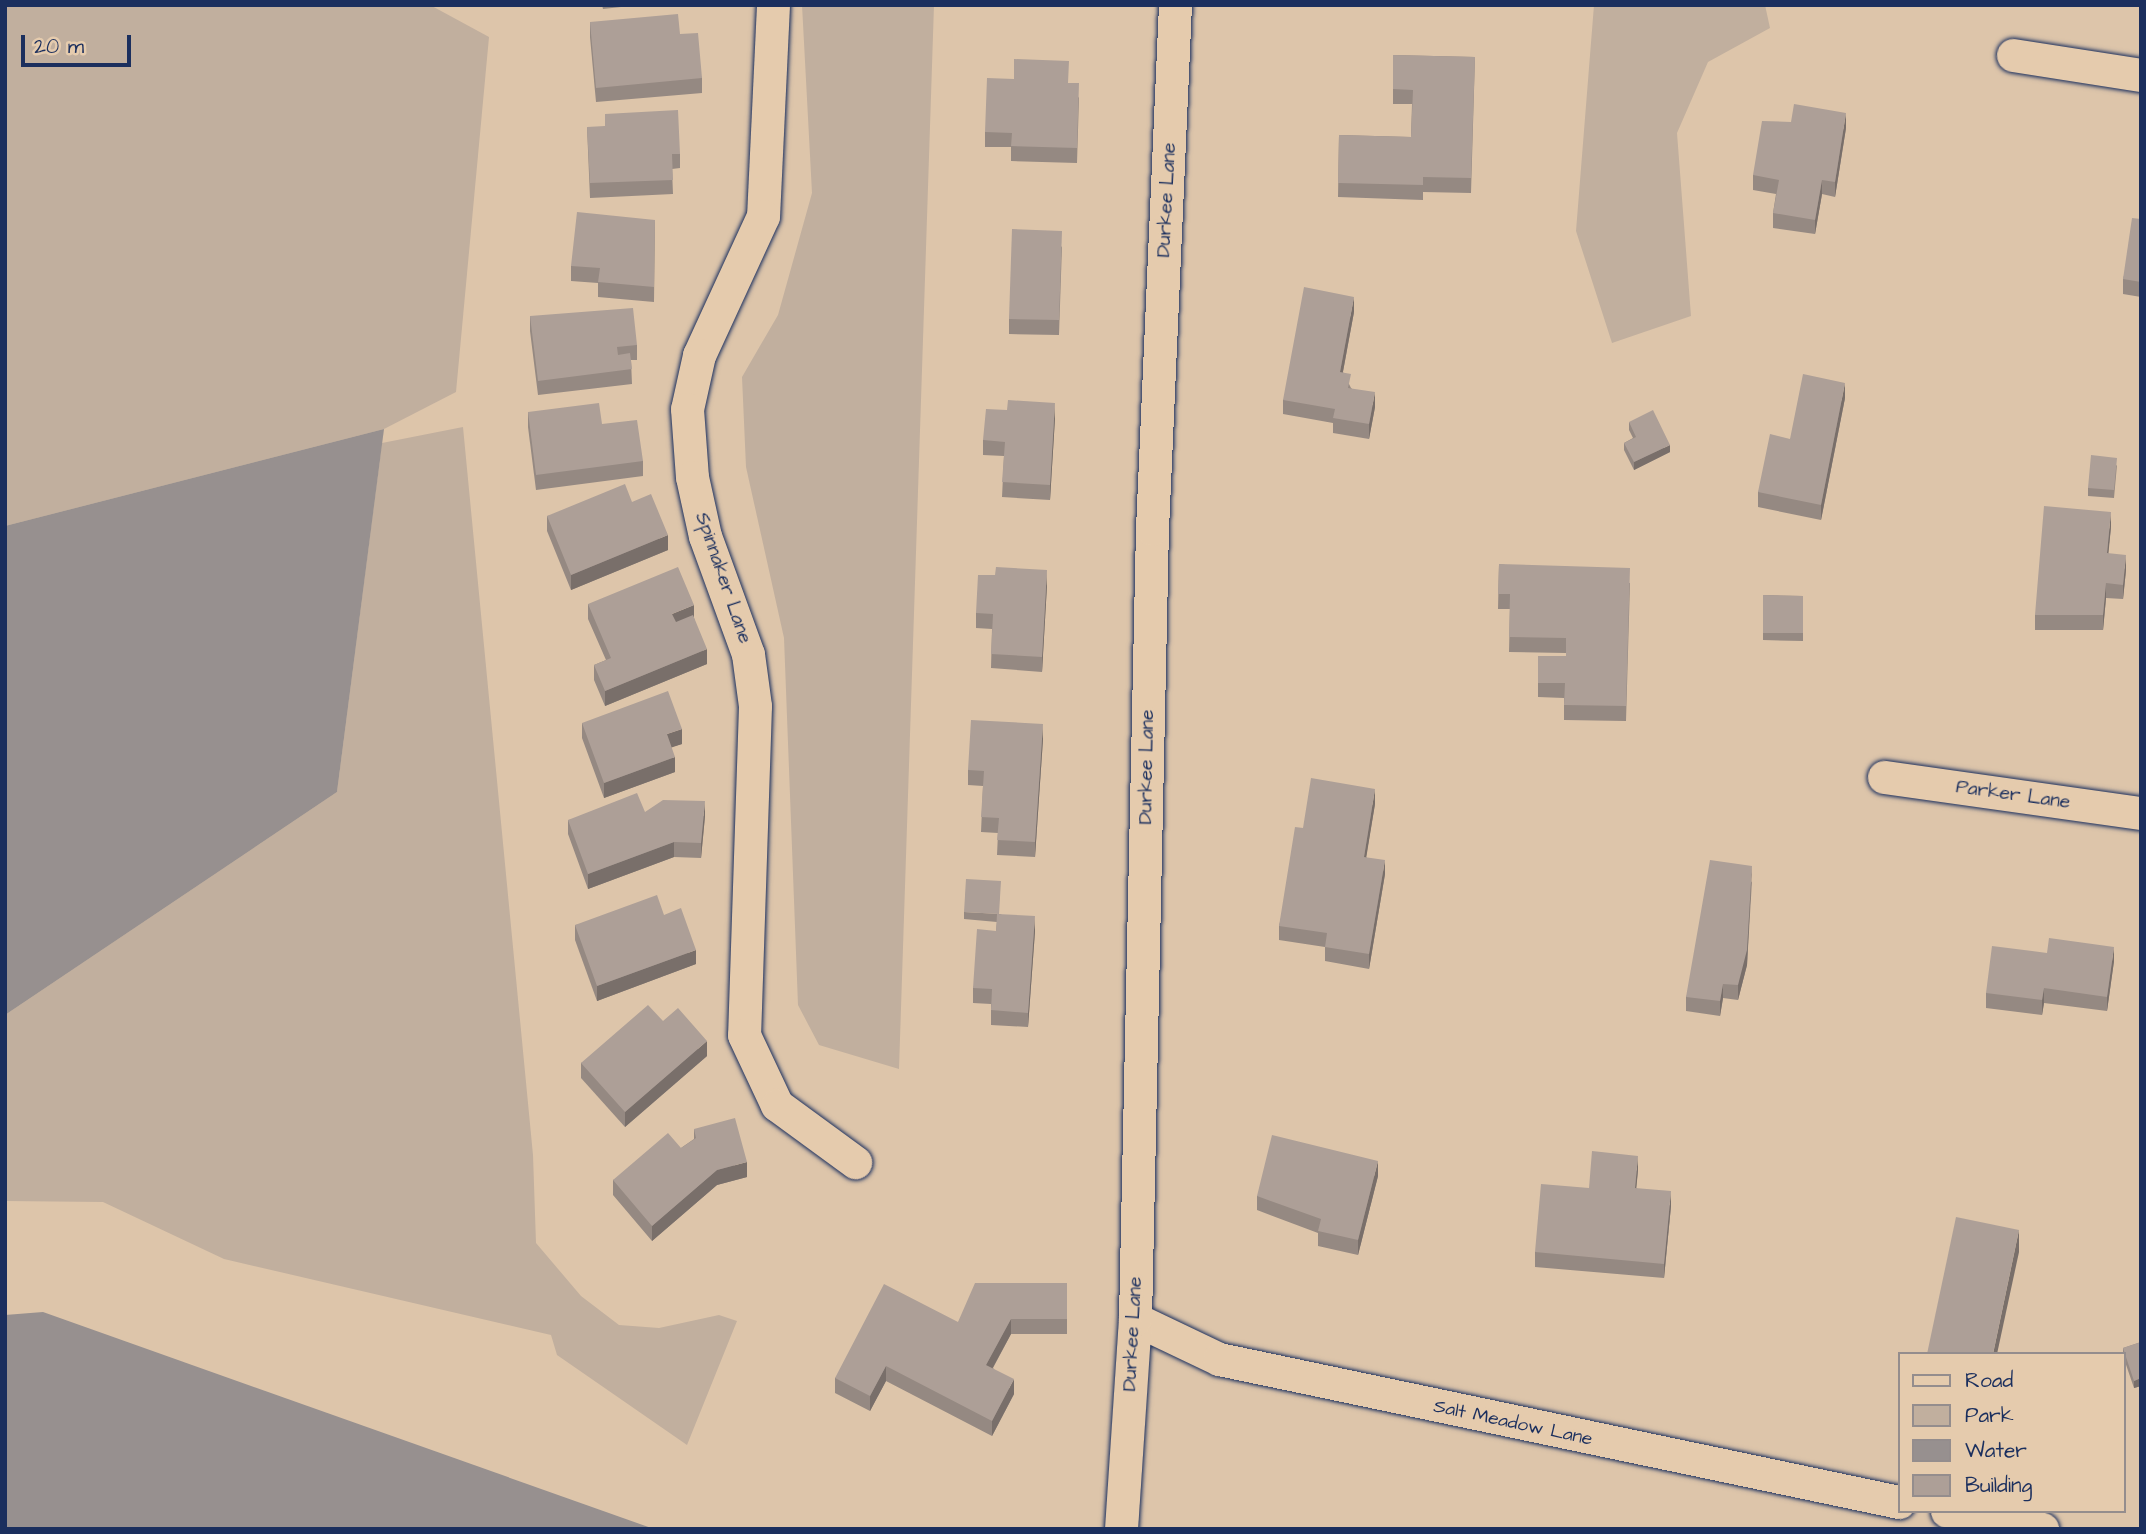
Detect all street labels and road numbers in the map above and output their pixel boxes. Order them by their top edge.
street label: Durkee Lane [1153,142,1181,258]
street label: Spinnaker Lane [690,510,756,646]
street label: Durkee Lane [1135,709,1159,825]
street label: Parker Lane [1955,776,2071,814]
street label: Durkee Lane [1119,1276,1147,1392]
street label: Salt Meadow Lane [1431,1395,1595,1451]

